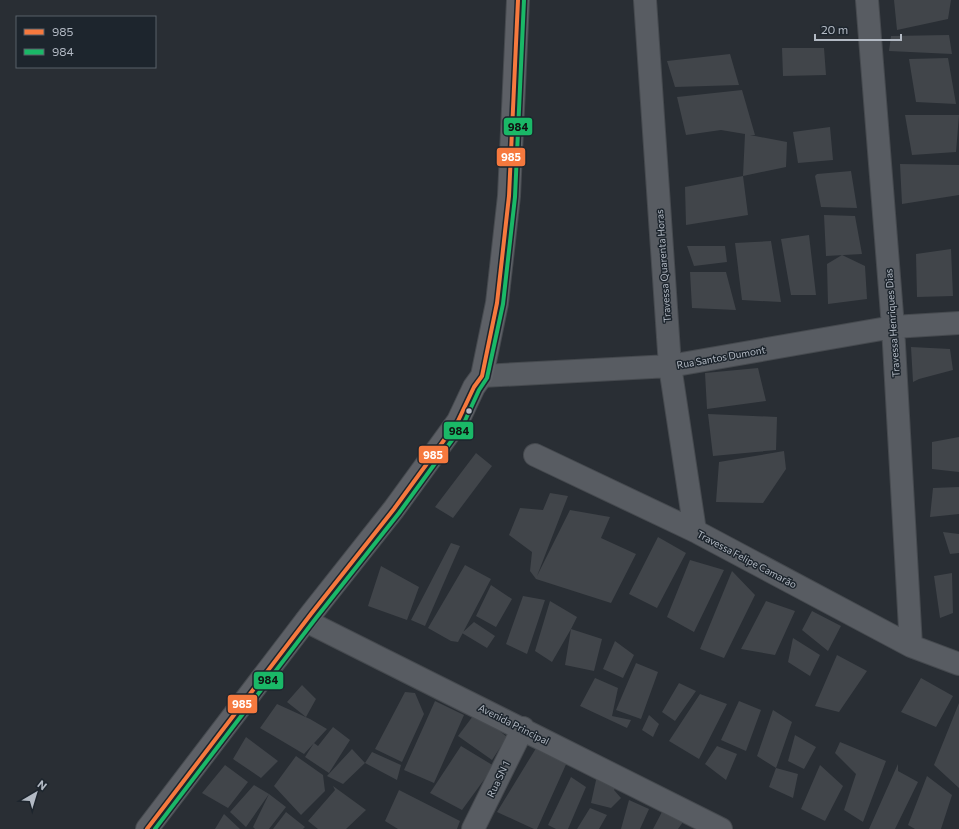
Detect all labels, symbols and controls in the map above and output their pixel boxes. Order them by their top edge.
legend [16,16,156,68]
scale bar [815,16,901,42]
text: 20 m [821,22,848,36]
text: 985 [52,24,74,38]
text: 984 [52,44,74,58]
line badge: 984 [503,117,533,136]
text: 984 [508,120,528,133]
line badge: 985 [496,147,526,167]
text: 985 [501,150,521,163]
street label: Travessa Quarenta Horas [653,209,673,323]
street label: Travessa Henriques Dias [882,268,902,378]
street label: Rua Santos Dumont [676,343,766,371]
unlabelled marker [464,406,474,416]
line badge: 984 [443,421,474,440]
text: 984 [449,424,469,437]
line badge: 985 [418,445,449,464]
text: 985 [423,448,443,461]
street label: Travessa Felipe Camarão [695,528,799,590]
line badge: 984 [253,671,284,690]
text: 984 [258,673,278,686]
line badge: 985 [227,694,258,714]
text: 985 [232,697,252,710]
street label: Avenida Principal [477,701,551,747]
street label: Rua SN 1 [484,759,512,799]
north arrow [16,773,56,813]
text: N [35,777,50,792]

